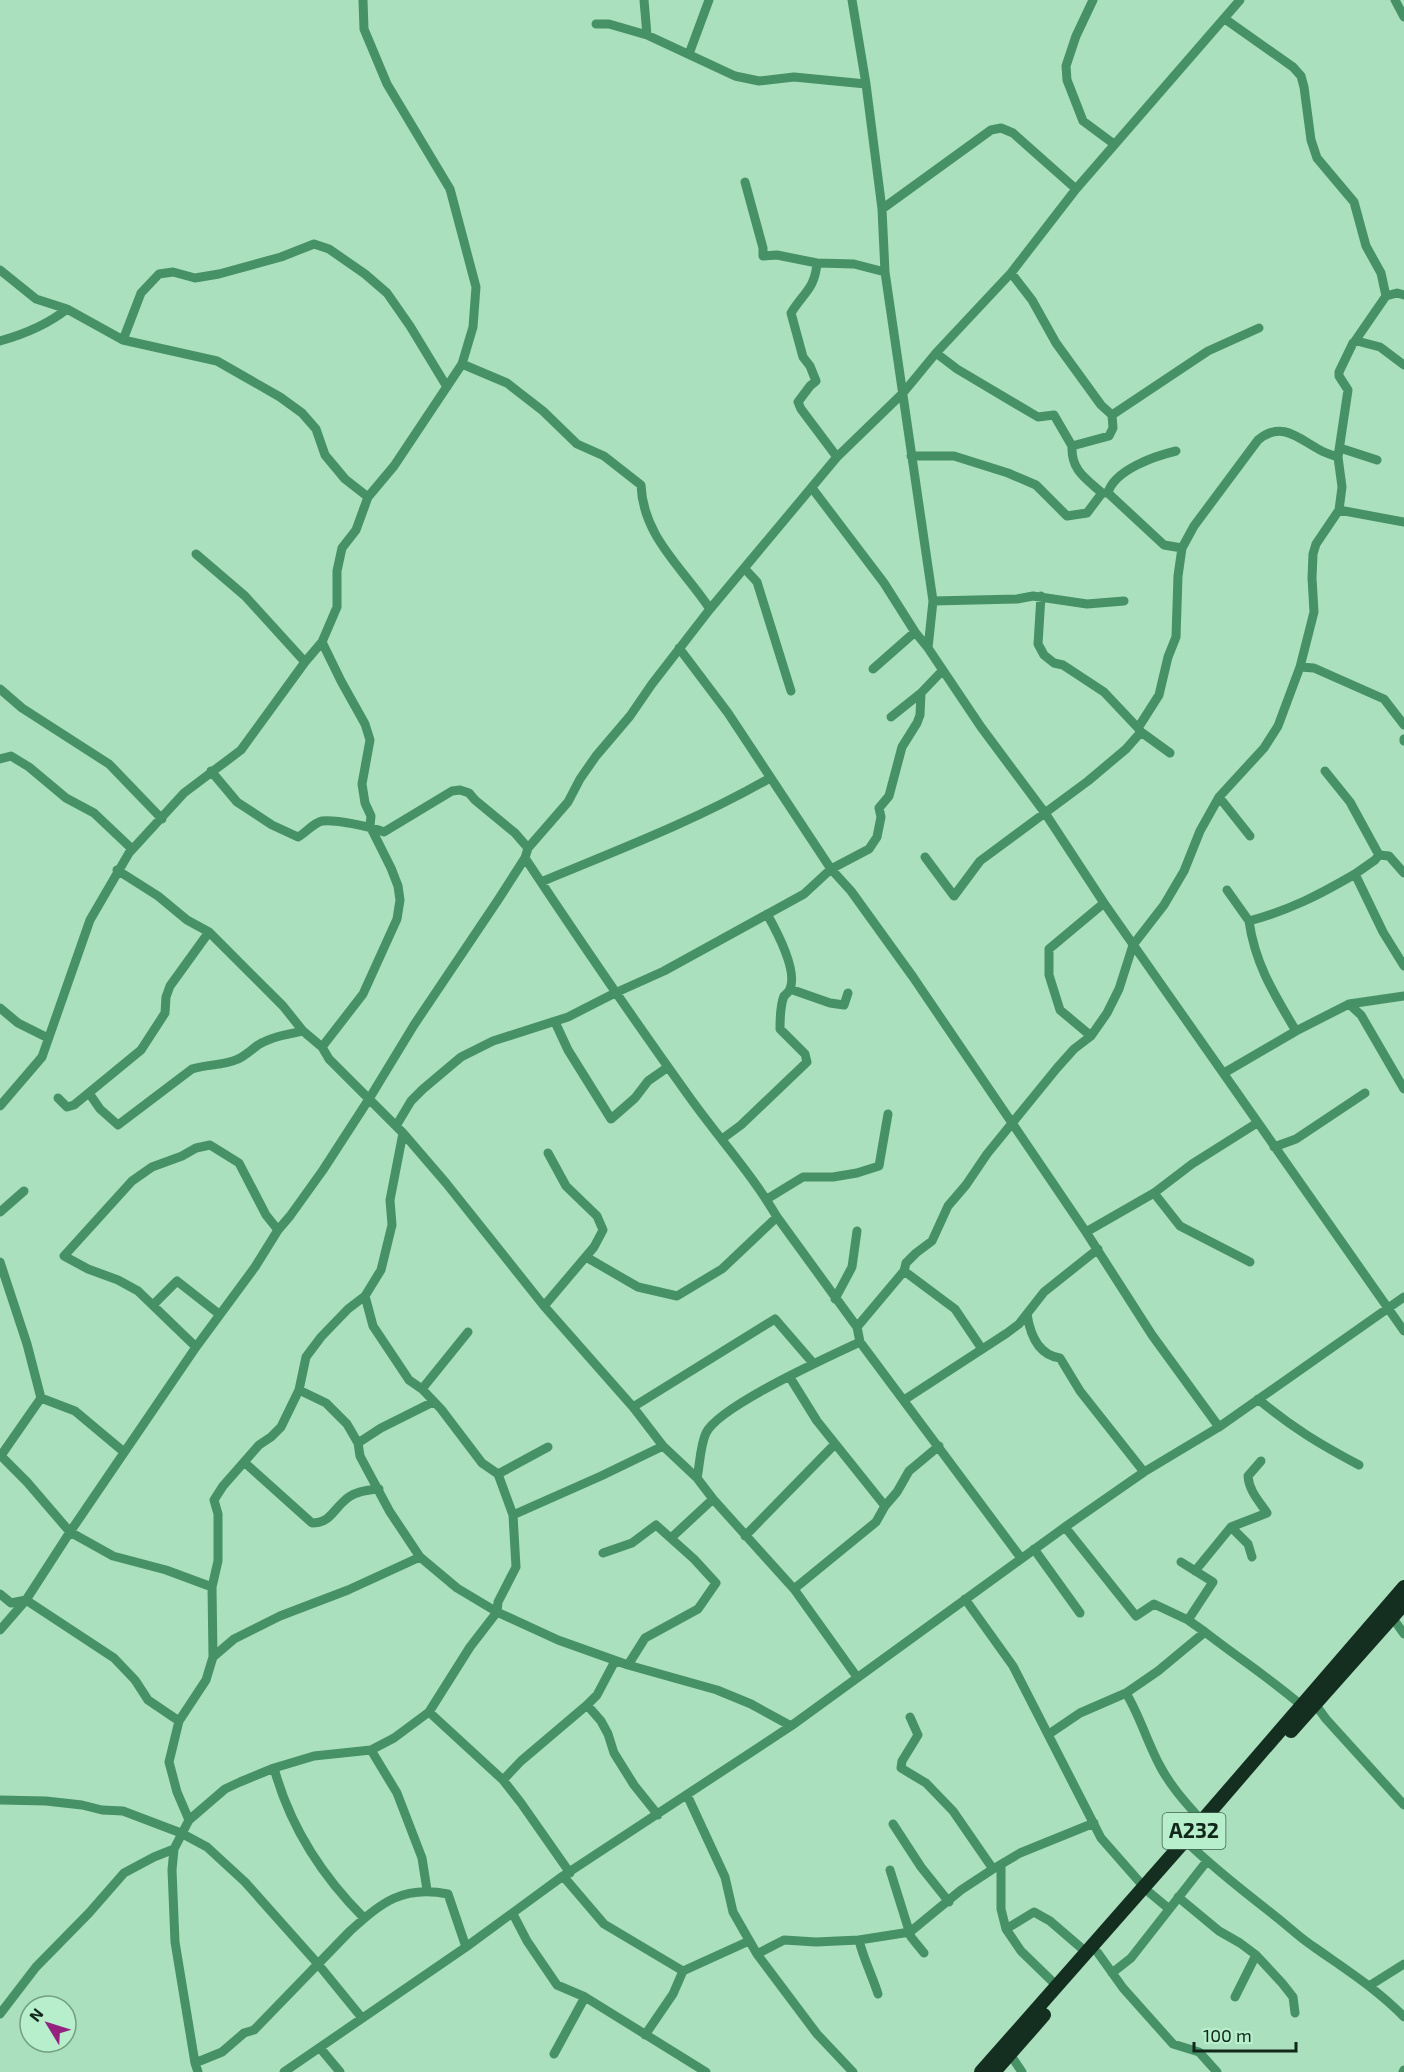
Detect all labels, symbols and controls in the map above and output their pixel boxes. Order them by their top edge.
road number: A232 [1162,1813,1226,1849]
north arrow [18,1994,78,2054]
text: N [25,2004,47,2025]
scale bar [1194,2015,1296,2053]
text: 100 m [1203,2024,1252,2046]

